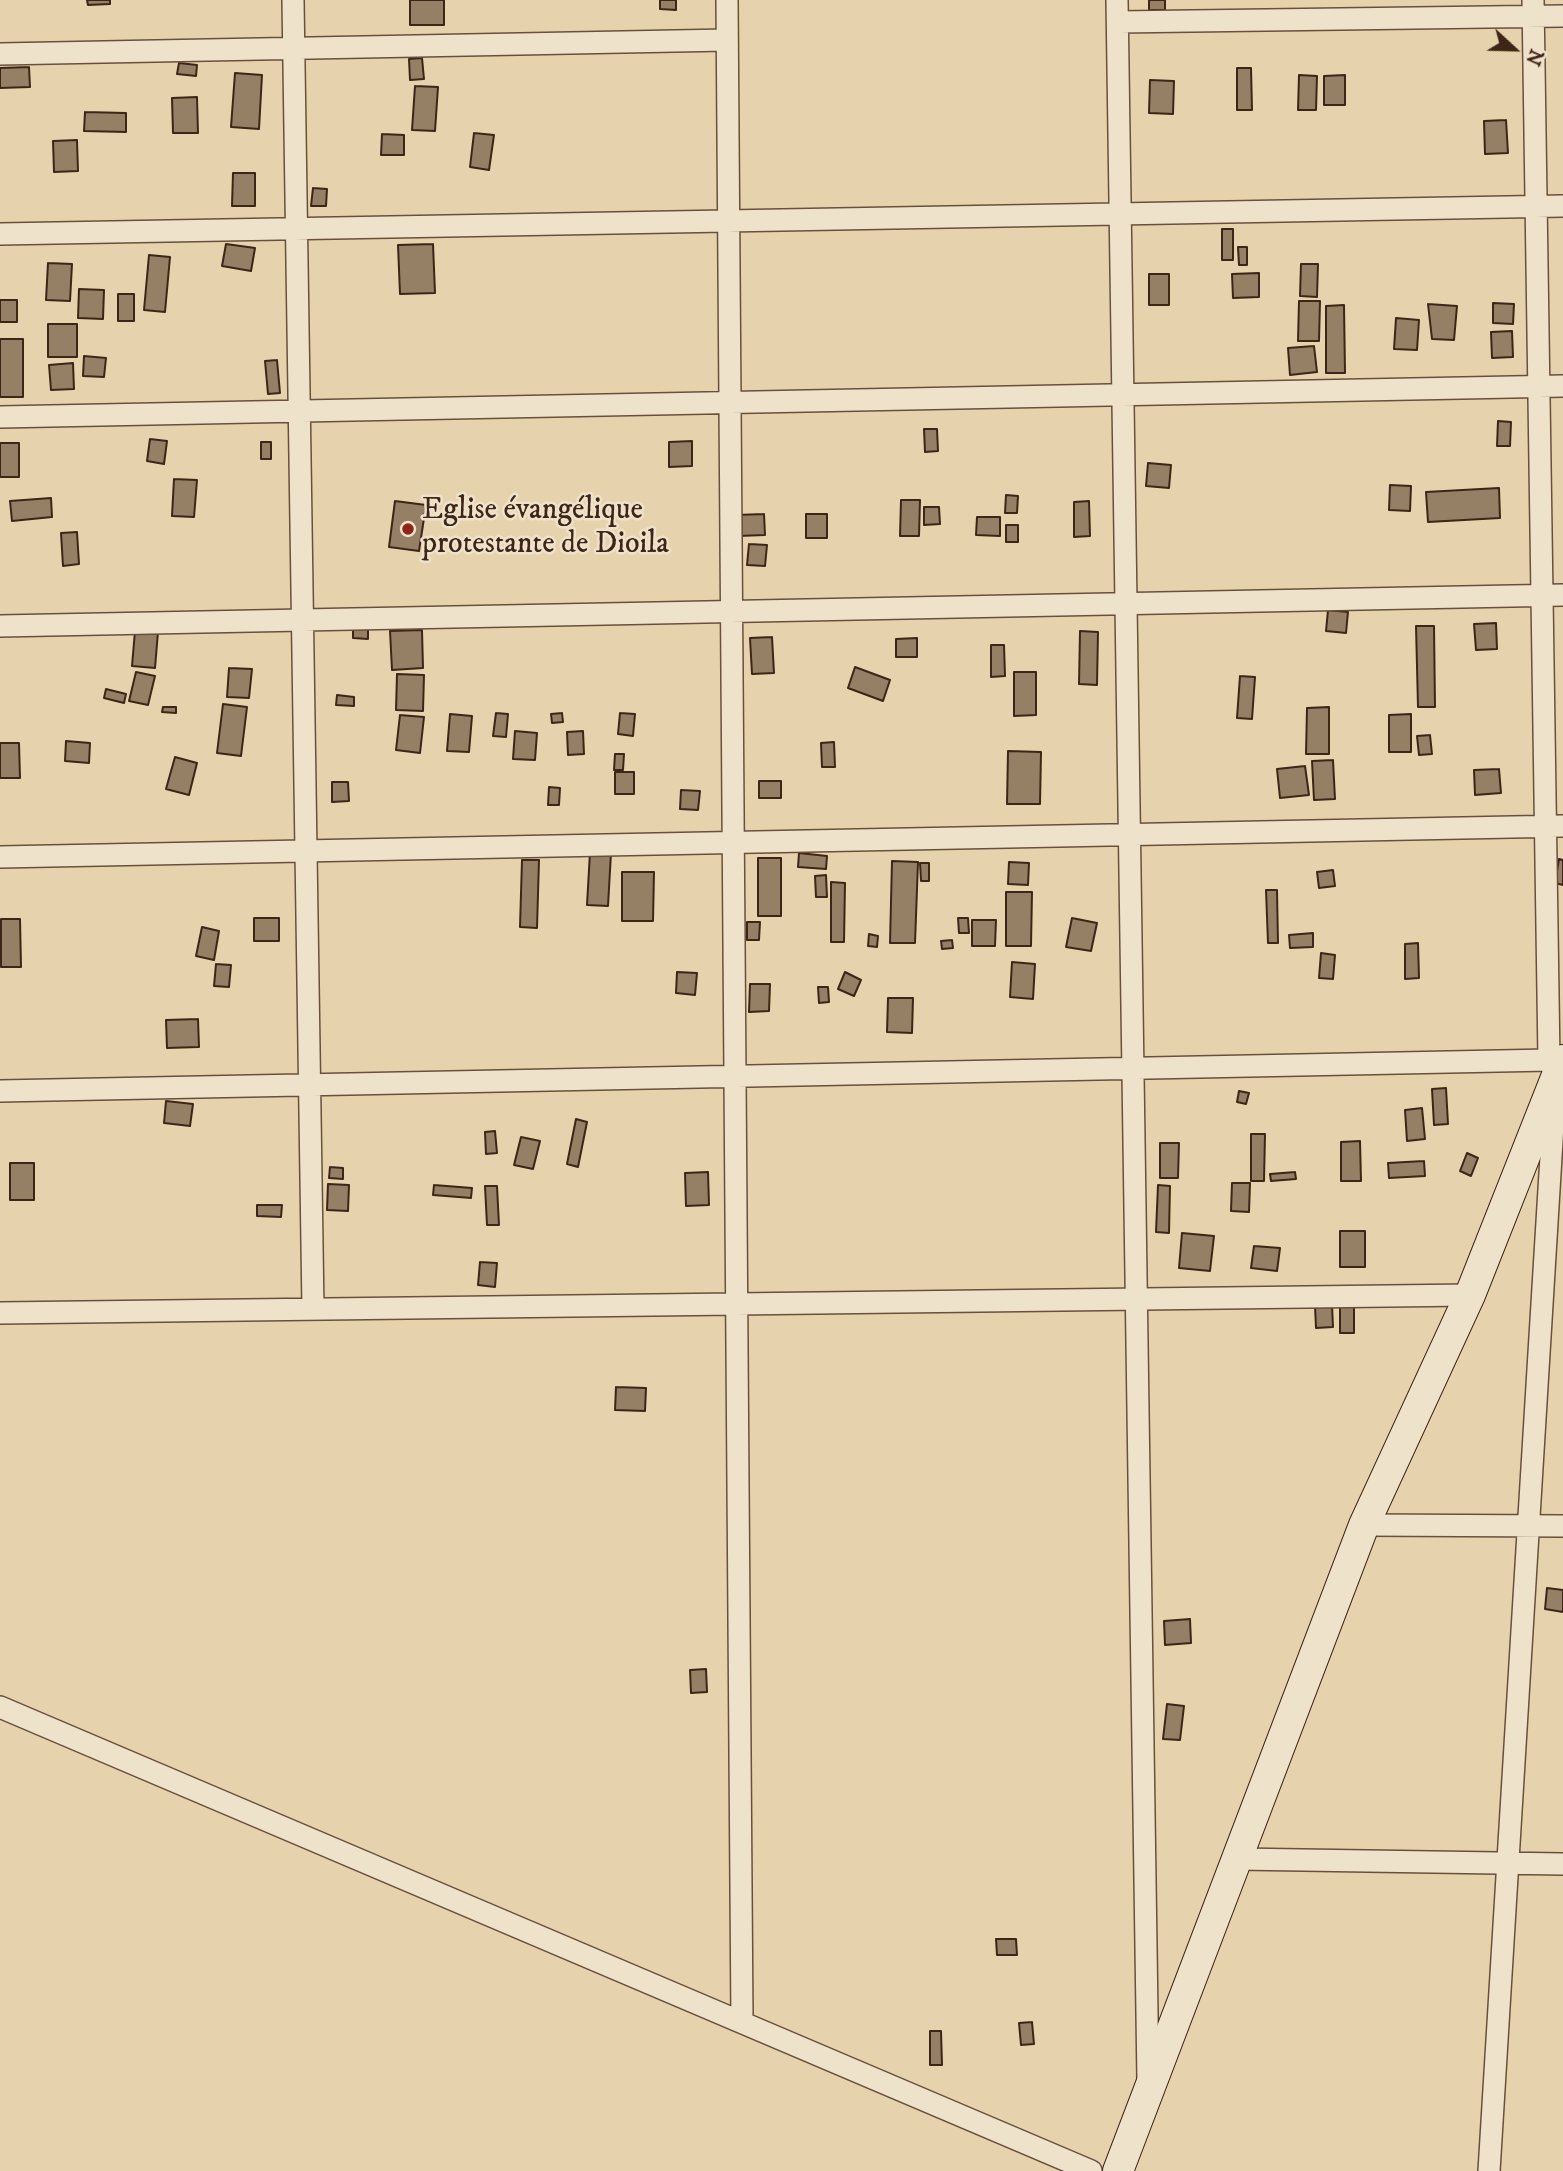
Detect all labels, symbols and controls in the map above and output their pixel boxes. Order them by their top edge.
north arrow [1479,14,1549,84]
text: N [1520,46,1548,69]
place label: Eglise évangélique protestante de Dioila [422,494,669,564]
marker: Eglise évangélique protestante de Dioila [400,521,416,537]

